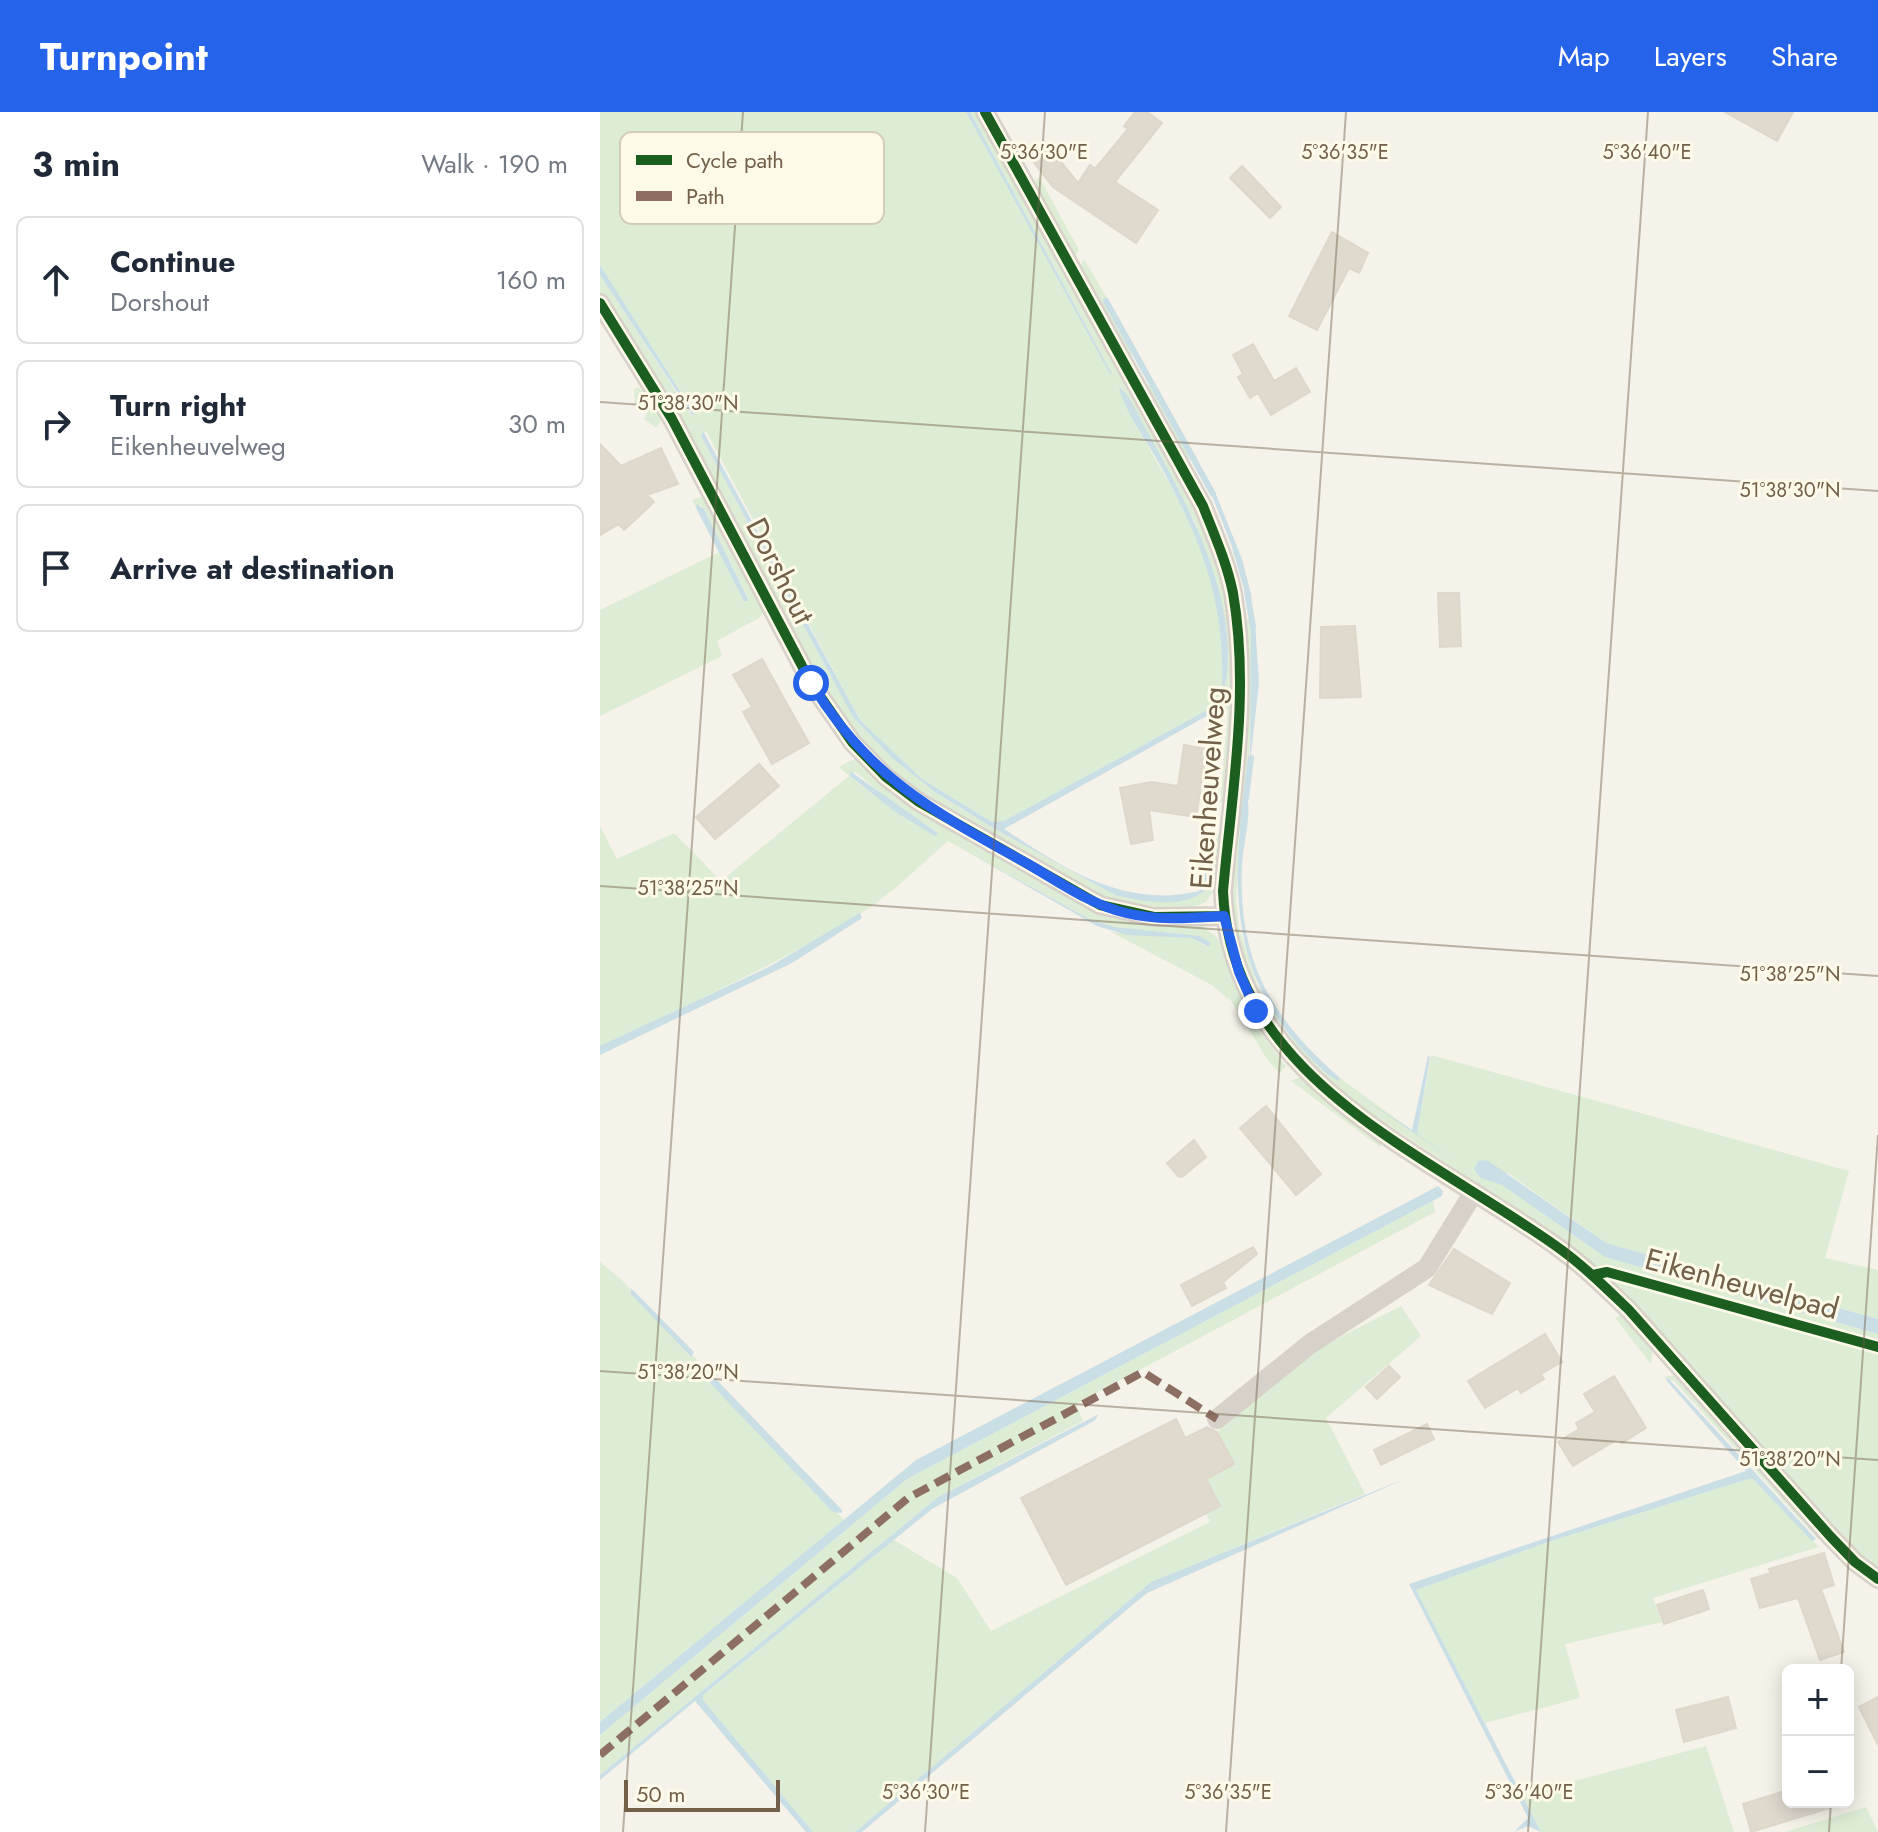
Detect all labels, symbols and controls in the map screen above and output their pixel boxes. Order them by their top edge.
text: Turnpoint [40,29,208,84]
text: Map [1558,36,1610,77]
text: Layers [1654,36,1727,77]
text: Share [1771,36,1838,77]
legend [620,132,884,224]
text: 5°36'30"E [1000,138,1088,167]
text: 5°36'35"E [1301,138,1389,167]
text: 5°36'40"E [1603,138,1691,167]
text: 3 min [32,140,120,189]
text: Cycle path [686,144,784,176]
text: Walk · 190 m [421,145,568,183]
text: Path [686,180,725,212]
text: Continue [110,240,236,283]
icon: ahead [34,258,78,302]
text: 160 m [496,261,566,299]
text: Dorshout [110,283,209,321]
text: Turn right [110,384,246,427]
text: 51°38'30"N [637,389,739,418]
icon: right [34,402,78,446]
text: 30 m [508,405,566,443]
text: Eikenheuvelweg [110,427,286,465]
text: 51°38'30"N [1739,476,1841,505]
street label: Dorshout [735,510,826,632]
icon: arrive [34,546,78,590]
text: Arrive at destination [110,547,395,590]
route start [793,665,829,701]
street label: Eikenheuvelweg [1179,685,1236,891]
text: 51°38'25"N [638,874,738,903]
text: 51°38'25"N [1740,960,1840,989]
route end [1238,993,1274,1029]
street label: Eikenheuvelpad [1640,1237,1844,1330]
text: 51°38'20"N [637,1358,739,1387]
text: 51°38'20"N [1739,1445,1841,1474]
map controls [1782,1664,1854,1808]
button: + [1782,1664,1854,1736]
button: − [1782,1736,1854,1808]
scale bar [624,1776,780,1812]
text: 50 m [636,1778,685,1810]
text: 5°36'30"E [882,1778,970,1807]
text: 5°36'35"E [1184,1778,1272,1807]
text: 5°36'40"E [1485,1778,1573,1807]

